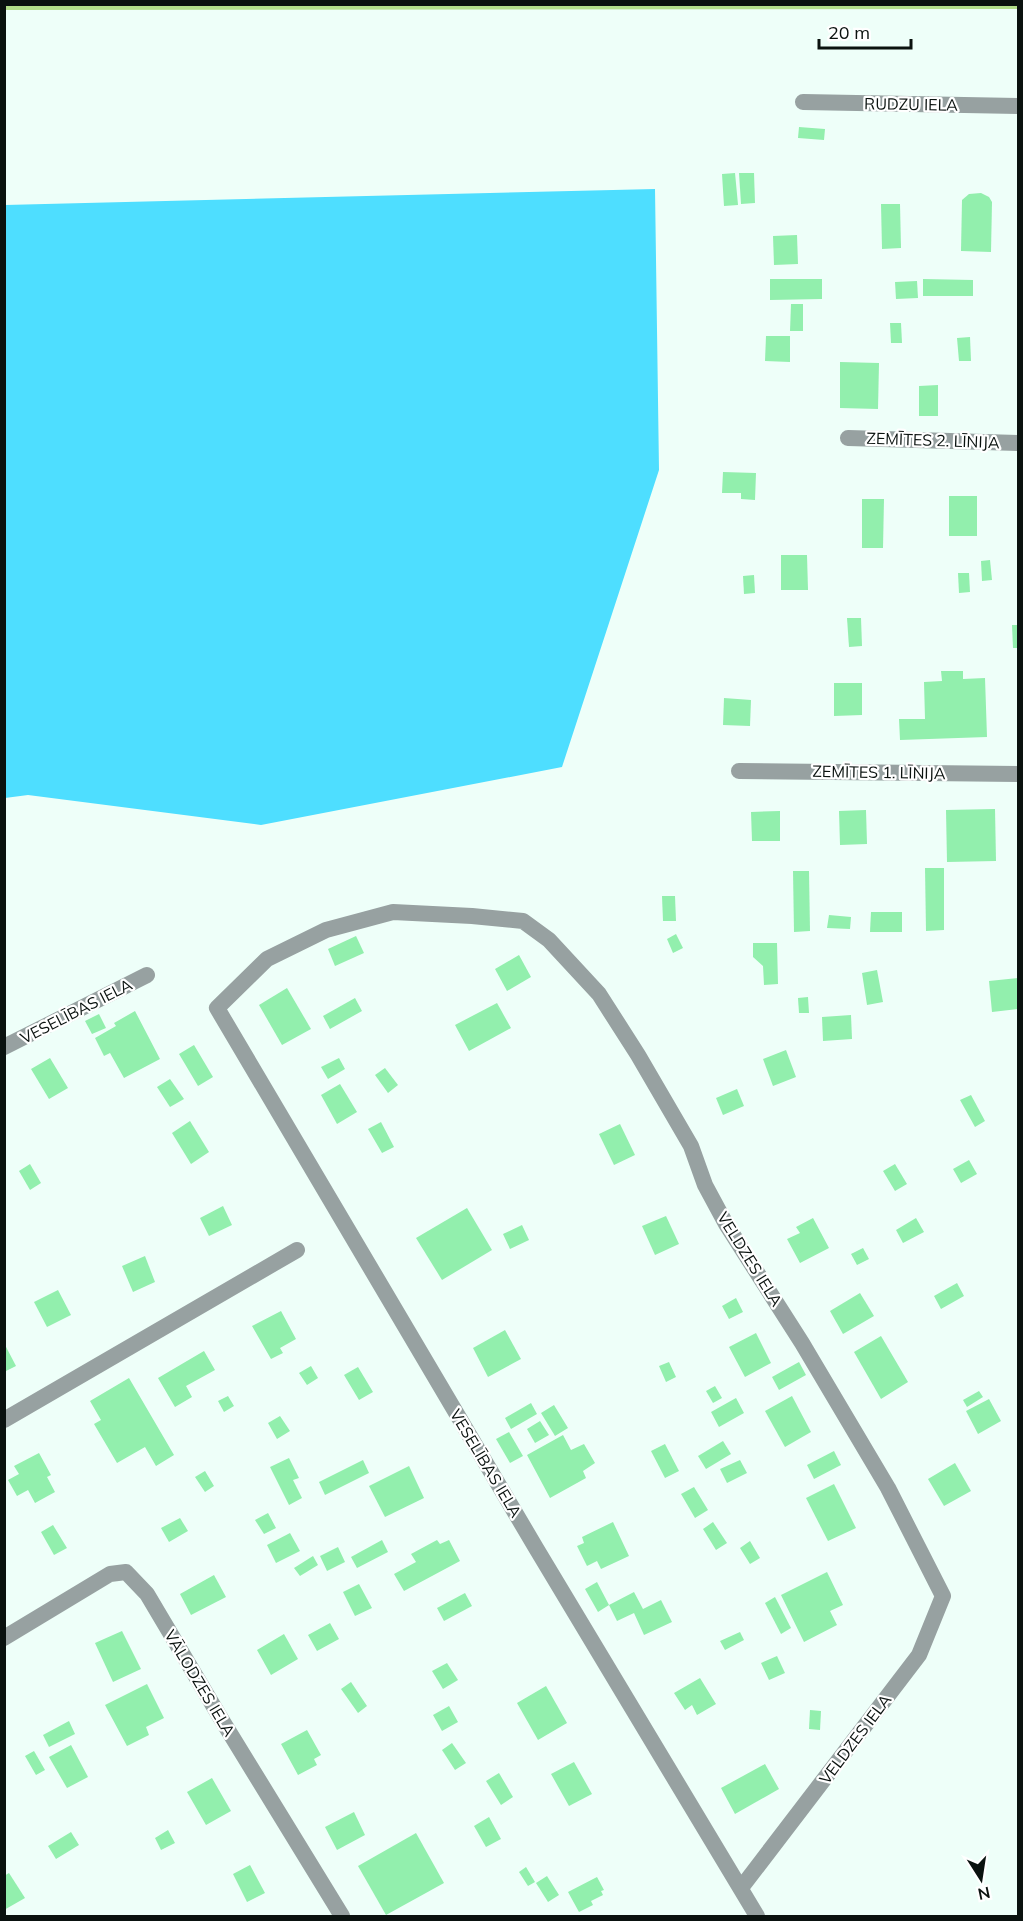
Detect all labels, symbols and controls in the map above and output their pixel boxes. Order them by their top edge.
scale bar [819,12,910,50]
text: 20 m [828,21,870,44]
street label: RUDZU IELA [864,93,958,115]
street label: ZEMĪTES 2. LĪNIJA [866,428,1000,452]
street label: ZEMĪTES 1. LĪNIJA [812,761,946,783]
street label: VESELĪBAS IELA [17,974,136,1048]
street label: VELDZES IELA [713,1208,787,1310]
street label: VESELĪBAS IELA [446,1405,526,1521]
street label: VĀLODZES IELA [160,1626,240,1740]
street label: VELDZES IELA [815,1690,896,1788]
north arrow [951,1849,1011,1909]
text: N [976,1883,992,1905]

